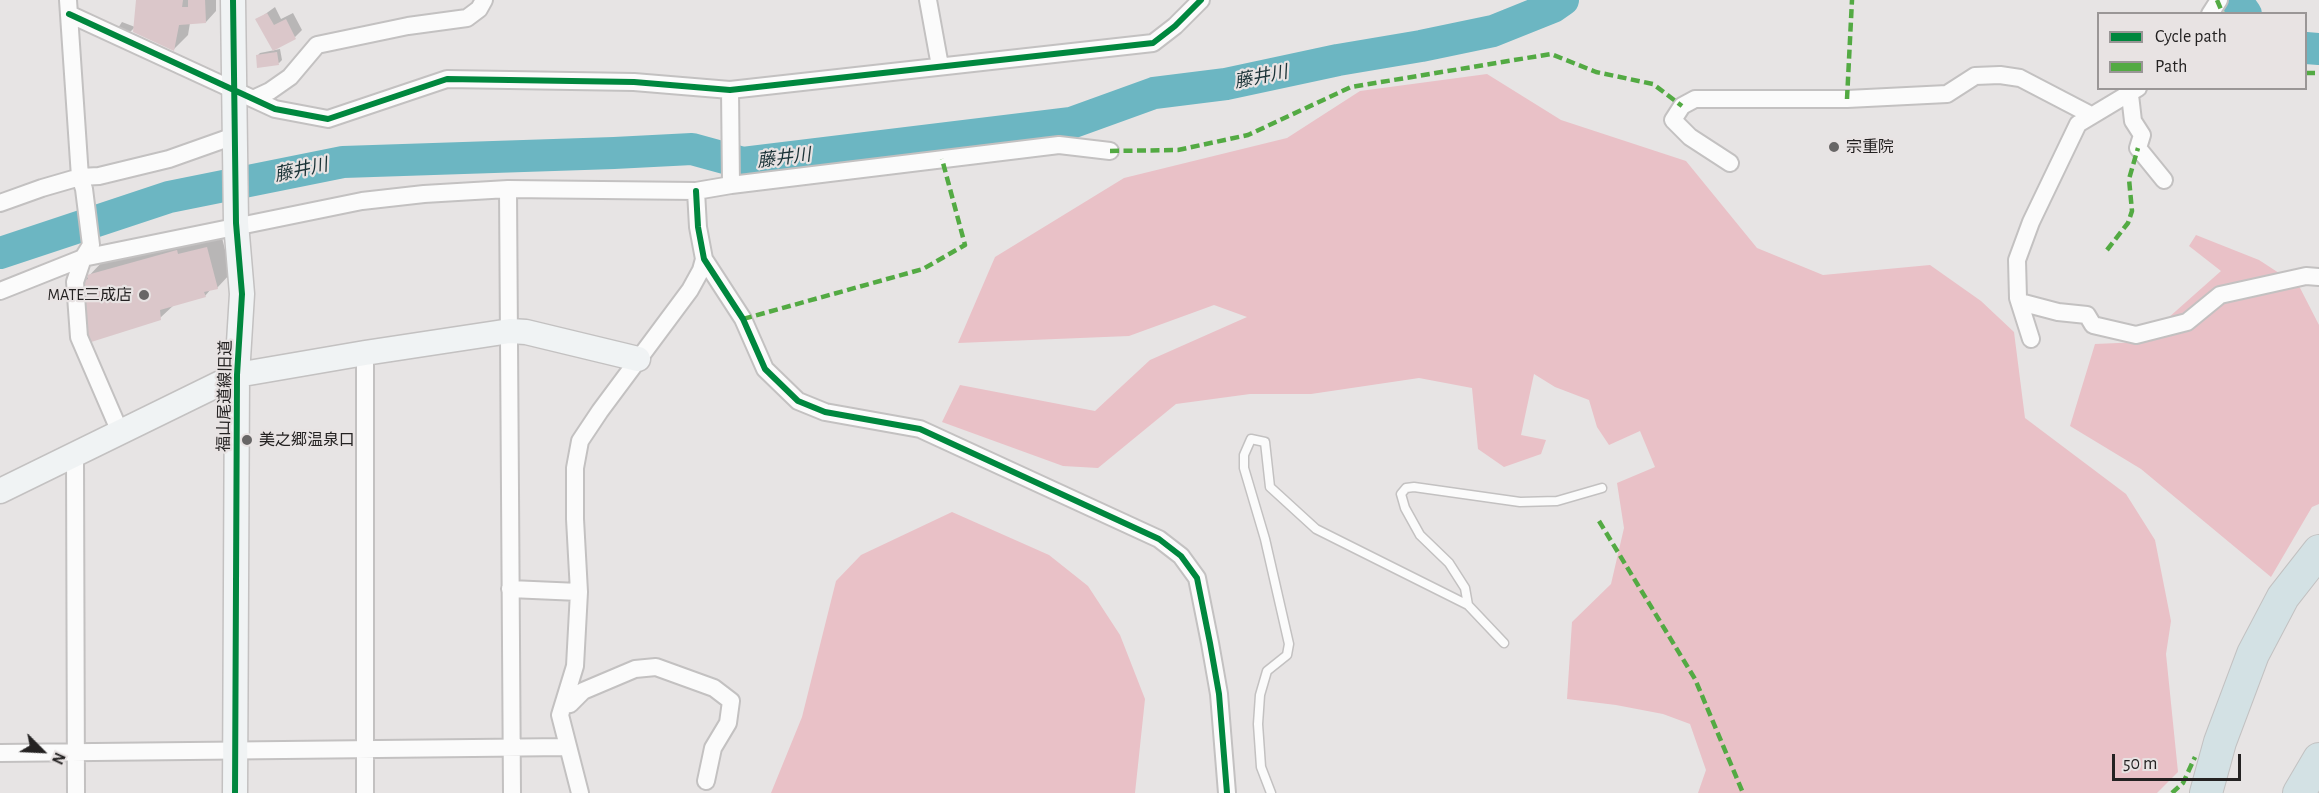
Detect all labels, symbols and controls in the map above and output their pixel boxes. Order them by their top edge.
legend [2097,12,2307,90]
text: Cycle path [2155,28,2227,46]
text: Path [2155,58,2187,76]
water label: 藤井川 [1232,61,1290,93]
place label: 宗重院 [1846,137,1894,157]
marker: 宗重院 [1827,140,1841,154]
water label: 藤井川 [756,144,812,172]
water label: 藤井川 [272,154,330,186]
place label: MATE三成店 [47,285,132,305]
marker: MATE三成店 [137,288,151,302]
street label: 福山尾道線旧道 [214,340,236,452]
place label: 美之郷温泉口 [259,430,355,450]
marker: 美之郷温泉口 [240,433,254,447]
north arrow [12,721,72,781]
scale bar [2115,742,2244,780]
text: N [49,750,68,767]
text: 50 m [2123,755,2157,773]

